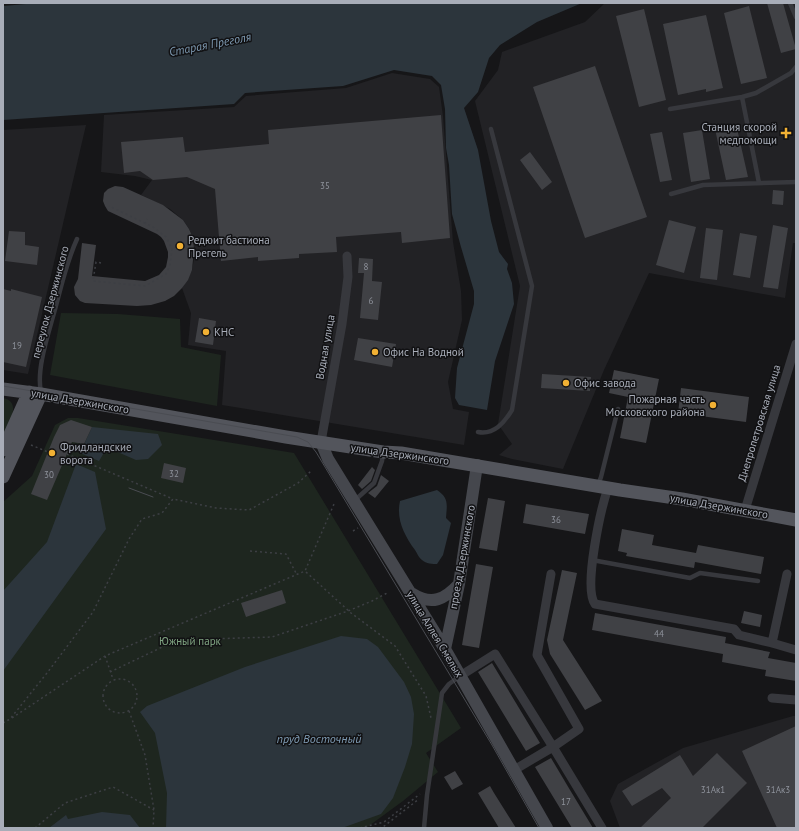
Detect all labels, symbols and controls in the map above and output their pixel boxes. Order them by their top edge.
water label: Старая Преголя [168,29,253,59]
place label: Станция скорой медпомощи [702,120,777,147]
marker: Станция скорой медпомощи [780,127,792,139]
house number: 35 [320,180,330,191]
place label: Редюит бастиона Прегель [188,233,270,260]
marker: Редюит бастиона Прегель [175,241,185,251]
street label: переулок Дзержинского [28,244,72,360]
house number: 8 [364,261,369,272]
house number: 6 [369,295,374,306]
street label: Водная улица [312,313,338,381]
place label: КНС [214,325,234,339]
marker: КНС [201,327,211,337]
house number: 19 [12,340,22,351]
place label: Офис На Водной [383,345,464,359]
marker: Офис На Водной [370,347,380,357]
street label: Днепропетровская улица [735,363,783,483]
place label: Офис завода [574,376,636,390]
marker: Офис завода [561,378,571,388]
street label: улица Дзержинского [30,385,130,417]
place label: Пожарная часть Московского района [606,392,705,419]
marker: Пожарная часть Московского района [708,400,718,410]
place label: Фридландские ворота [60,440,132,467]
street label: улица Дзержинского [350,440,450,468]
marker: Фридландские ворота [47,448,57,458]
house number: 32 [169,468,179,479]
house number: 30 [44,469,54,480]
street label: улица Дзержинского [669,490,769,522]
street label: проезд Дзержинского [446,504,478,610]
house number: 36 [551,514,561,525]
street label: улица Аллея Смелых [404,588,467,680]
house number: 44 [654,628,664,639]
park label: Южный парк [159,634,222,648]
water label: пруд Восточный [277,731,361,746]
house number: 31Ак1 [701,784,725,795]
house number: 31Ак3 [766,784,790,795]
house number: 17 [561,796,571,807]

